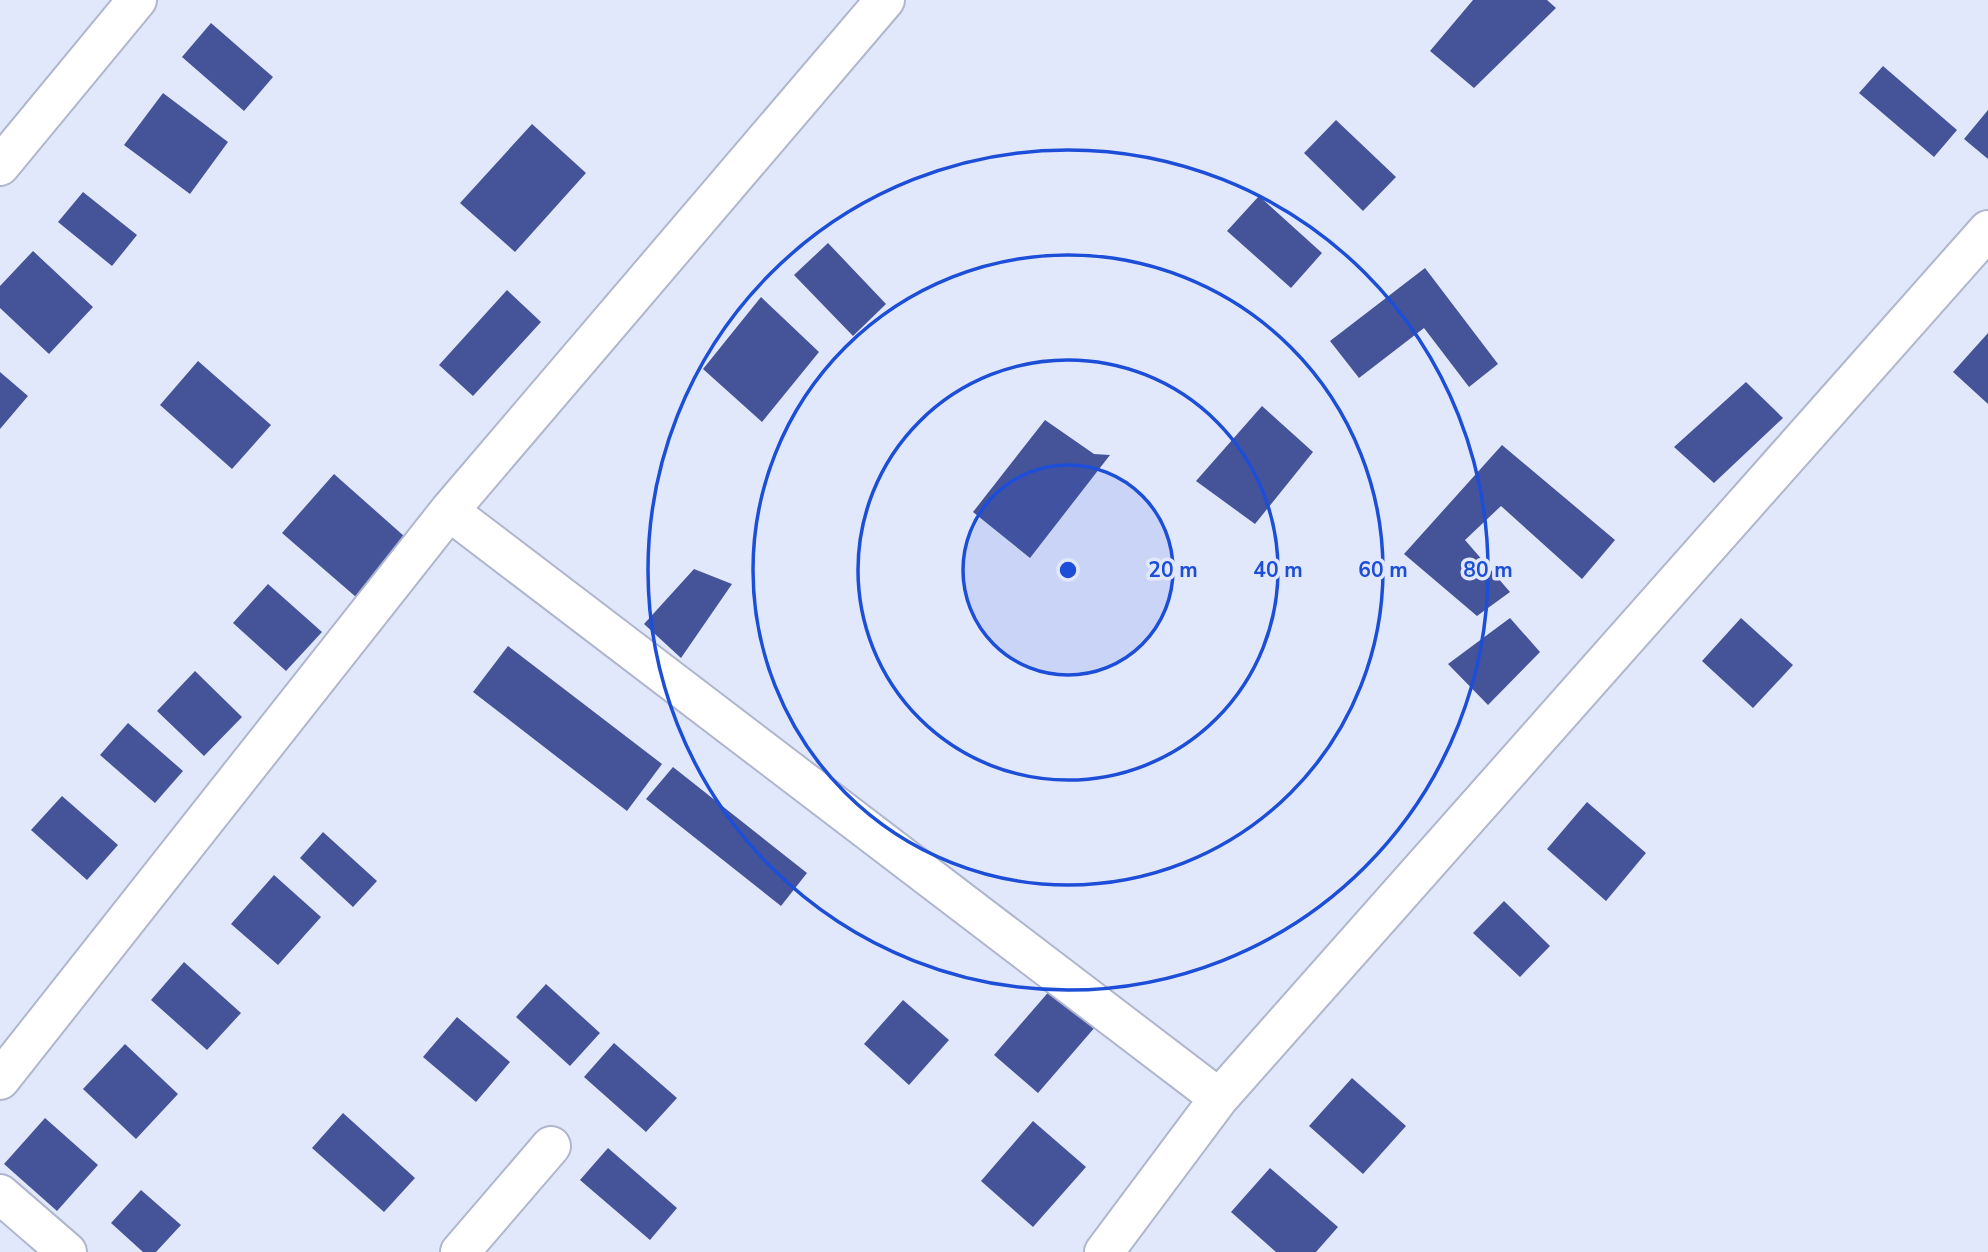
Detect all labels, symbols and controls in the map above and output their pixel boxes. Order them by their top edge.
text: 20 m [1148,556,1198,584]
text: 40 m [1253,556,1303,584]
text: 60 m [1358,556,1408,584]
text: 80 m [1463,556,1513,584]
centre of rings [1056,558,1080,582]

